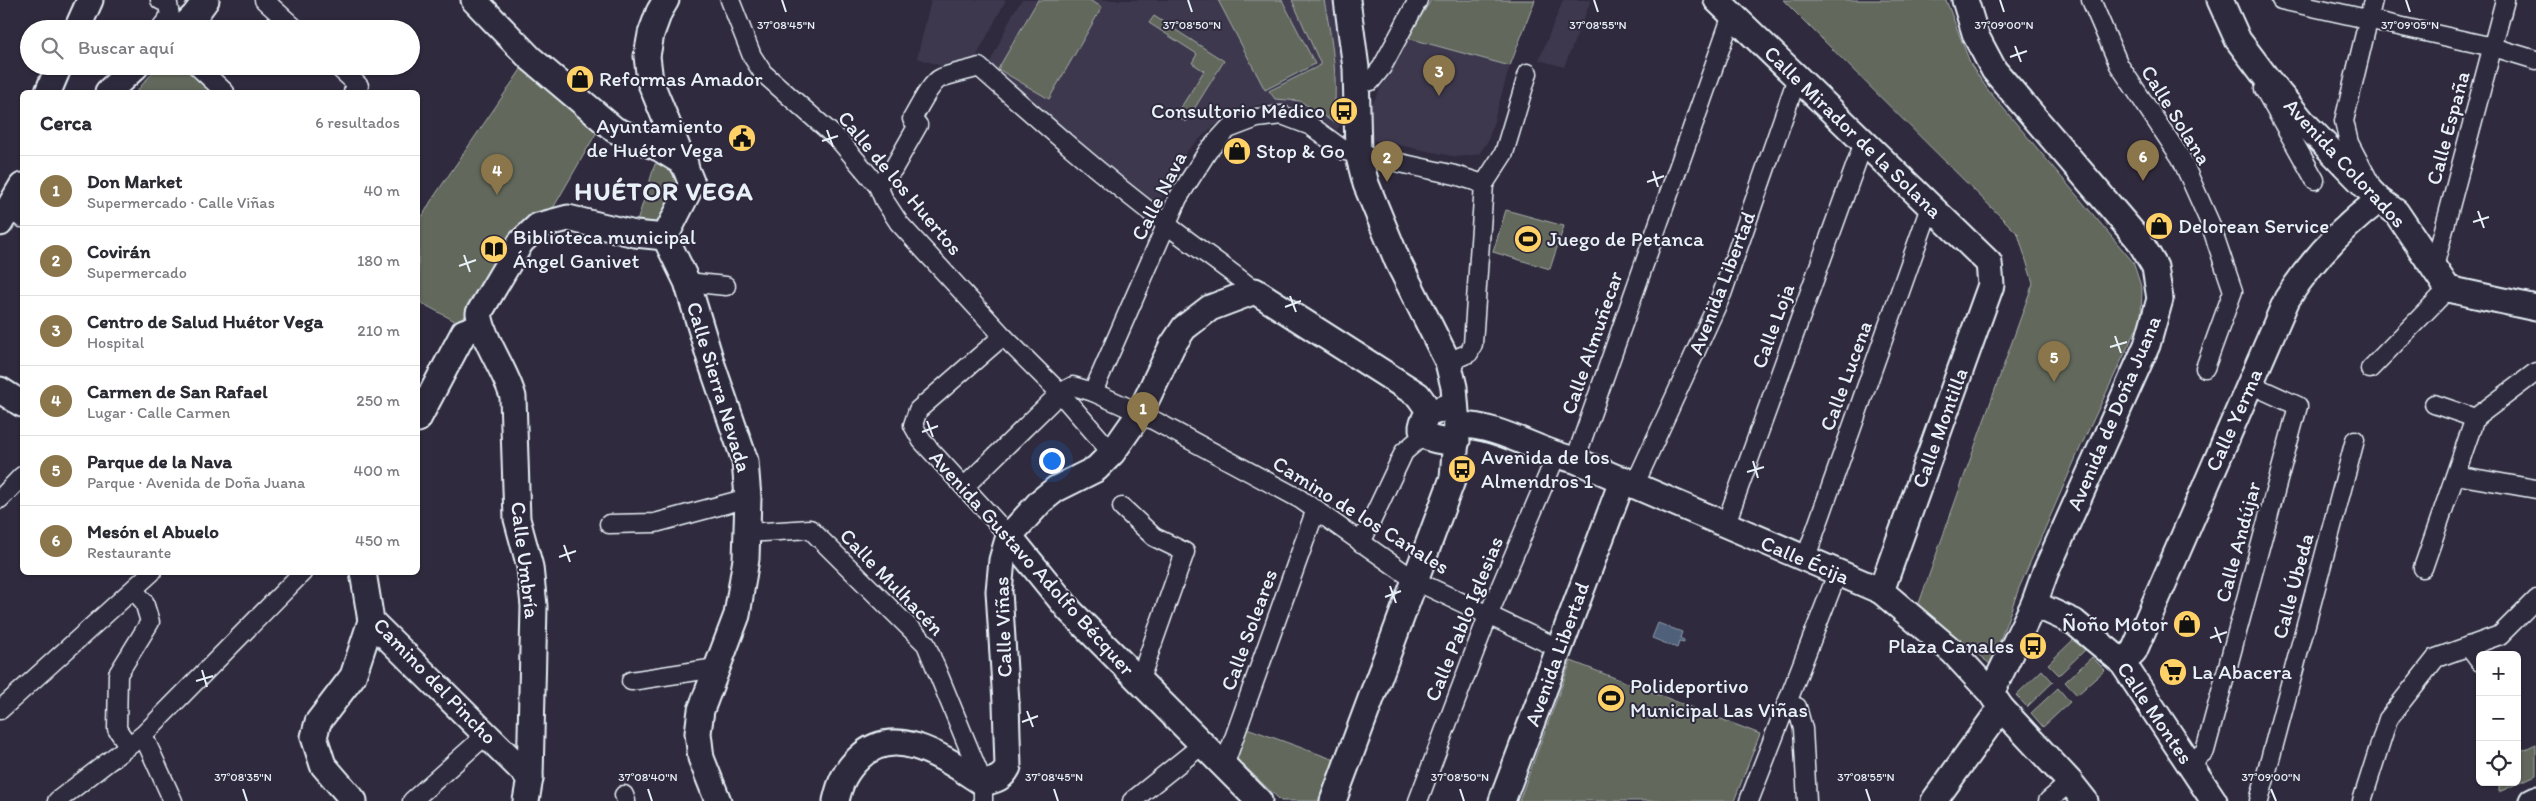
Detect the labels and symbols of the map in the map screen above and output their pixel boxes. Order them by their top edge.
text: 37°08'45"N [757,18,815,32]
text: 37°08'50"N [1163,18,1221,32]
text: 37°08'55"N [1569,18,1627,32]
text: 37°09'00"N [1974,18,2034,32]
text: 37°09'05"N [2381,18,2439,32]
street label: Calle Mirador de la Solana [1759,40,1948,223]
pin: 3 [1423,55,1455,96]
street label: Calle Solana [2136,60,2217,169]
shop icon: Reformas Amador [565,64,595,94]
place label: Reformas Amador [599,66,763,91]
street label: Calle España [2420,68,2475,188]
street label: Avenida Colorados [2279,93,2412,233]
bus stop icon: Consultorio Médico [1329,96,1359,126]
place label: Consultorio Médico [1151,98,1325,123]
street label: Calle de los Huertos [833,106,968,260]
place label: Ayuntamiento de Huétor Vega [587,113,723,162]
public building icon: Ayuntamiento de Huétor Vega [727,123,757,153]
shop icon: Stop & Go [1222,136,1252,166]
place label: Stop & Go [1256,138,1345,163]
pin: 6 [2127,140,2159,181]
pin: 2 [1371,141,1403,182]
street label: Calle Nava [1125,147,1192,245]
pin: 4 [481,154,513,195]
district label: HUÉTOR VEGA [574,175,754,207]
street label: Avenida Libertad [1683,207,1761,358]
shop icon: Delorean Service [2144,211,2174,241]
place label: Delorean Service [2178,213,2329,238]
place label: Biblioteca municipal Ángel Ganivet [513,224,696,273]
sports icon: Juego de Petanca [1513,224,1543,254]
place label: Juego de Petanca [1547,226,1704,251]
library icon: Biblioteca municipal Ángel Ganivet [479,234,509,264]
street label: Calle Almuñecar [1555,267,1628,418]
street label: Calle Loja [1746,280,1799,372]
street label: Calle Sierra Nevada [682,299,757,475]
street label: Avenida de Doña Juana [2061,312,2166,514]
street label: Calle Lucena [1814,317,1877,434]
pin: 5 [2038,341,2070,382]
street label: Calle Montilla [1906,364,1973,491]
street label: Calle Yerma [2200,364,2267,475]
pin: 1 [1127,392,1159,433]
place label: Avenida de los Almendros 1 [1481,444,1610,493]
street label: Avenida Gustavo Adolfo Bécquer [925,445,1141,681]
your location [1039,448,1065,474]
street label: Camino de los Canales [1268,450,1454,579]
bus stop icon: Avenida de los Almendros 1 [1447,454,1477,484]
street label: Calle Andújar [2209,478,2266,605]
street label: Calle Umbría [506,500,545,620]
street label: Calle Mulhacén [835,523,950,641]
street label: Calle Écija [1757,530,1853,589]
street label: Calle Úbeda [2266,530,2319,642]
street label: Calle Pablo Iglesias [1419,533,1508,705]
street label: Calle Soleares [1215,566,1282,694]
street label: Calle Viñas [988,576,1017,678]
street label: Avenida Libertad [1519,578,1594,729]
shop icon: Ñoño Motor [2172,609,2202,639]
place label: Ñoño Motor [2062,611,2168,636]
street label: Camino del Pincho [369,612,502,749]
bus stop icon: Plaza Canales [2018,631,2048,661]
place label: Plaza Canales [1888,633,2014,658]
street label: Calle Montes [2112,657,2199,769]
supermarket icon: La Abacera [2158,657,2188,687]
place label: La Abacera [2192,659,2292,684]
place label: Polideportivo Municipal Las Viñas [1630,673,1808,722]
sports icon: Polideportivo Municipal Las Viñas [1596,683,1626,713]
text: 37°08'35"N [214,770,272,784]
text: 37°08'40"N [618,770,678,784]
text: 37°08'45"N [1025,770,1083,784]
text: 37°08'50"N [1431,770,1489,784]
text: 37°08'55"N [1837,770,1895,784]
text: 37°09'00"N [2241,770,2301,784]

